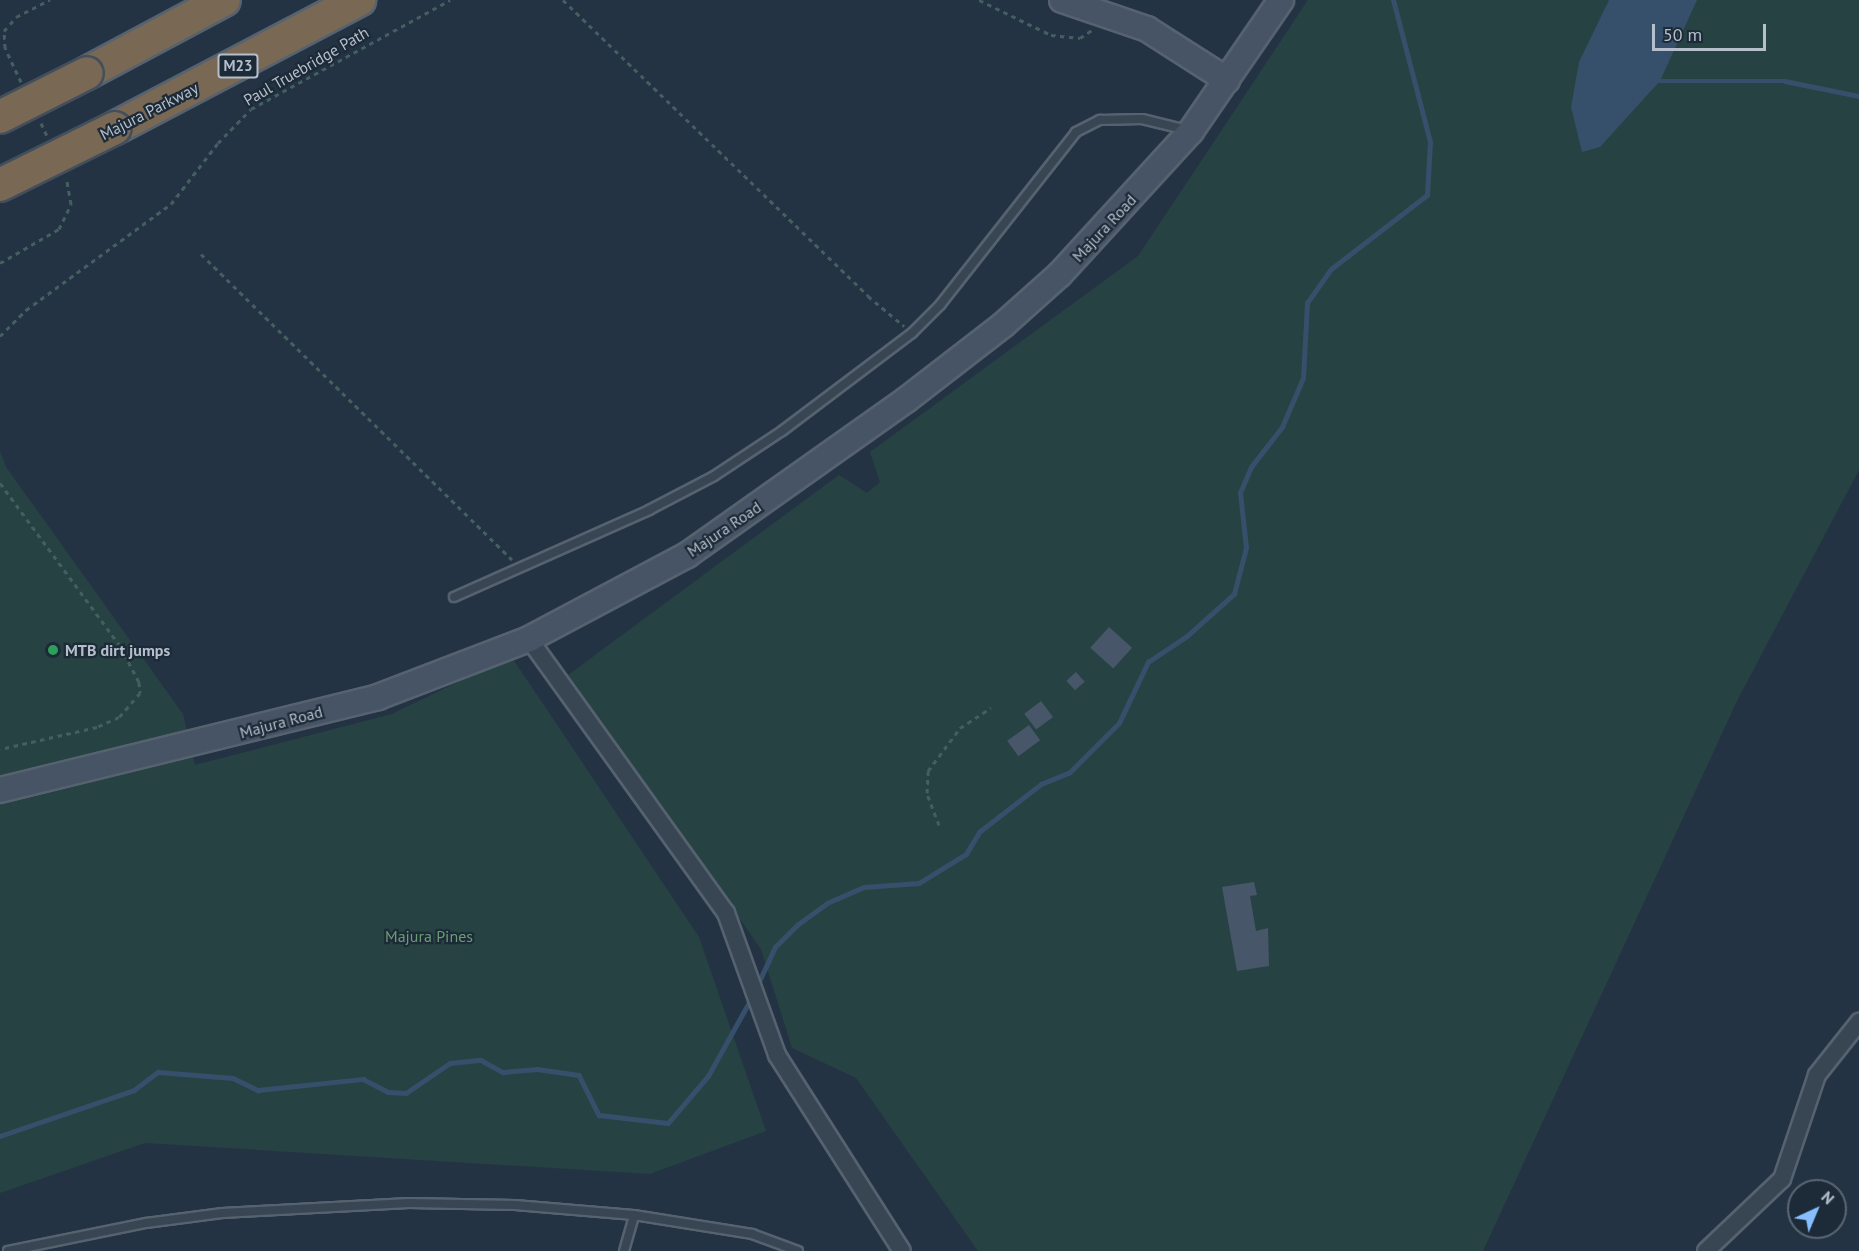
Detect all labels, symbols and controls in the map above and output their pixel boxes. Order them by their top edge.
scale bar [1655,12,1769,50]
street label: Paul Truebridge Path [240,22,372,110]
text: 50 m [1663,23,1702,46]
road number: M23 [217,54,259,78]
street label: Majura Parkway [97,78,201,144]
street label: Majura Road [1068,190,1140,266]
street label: Majura Road [683,497,765,561]
place label: MTB dirt jumps [65,640,170,660]
marker: MTB dirt jumps [46,643,60,657]
street label: Majura Road [237,702,325,742]
park label: Majura Pines [385,926,473,946]
north arrow [1787,1179,1847,1239]
text: N [1817,1187,1839,1208]

